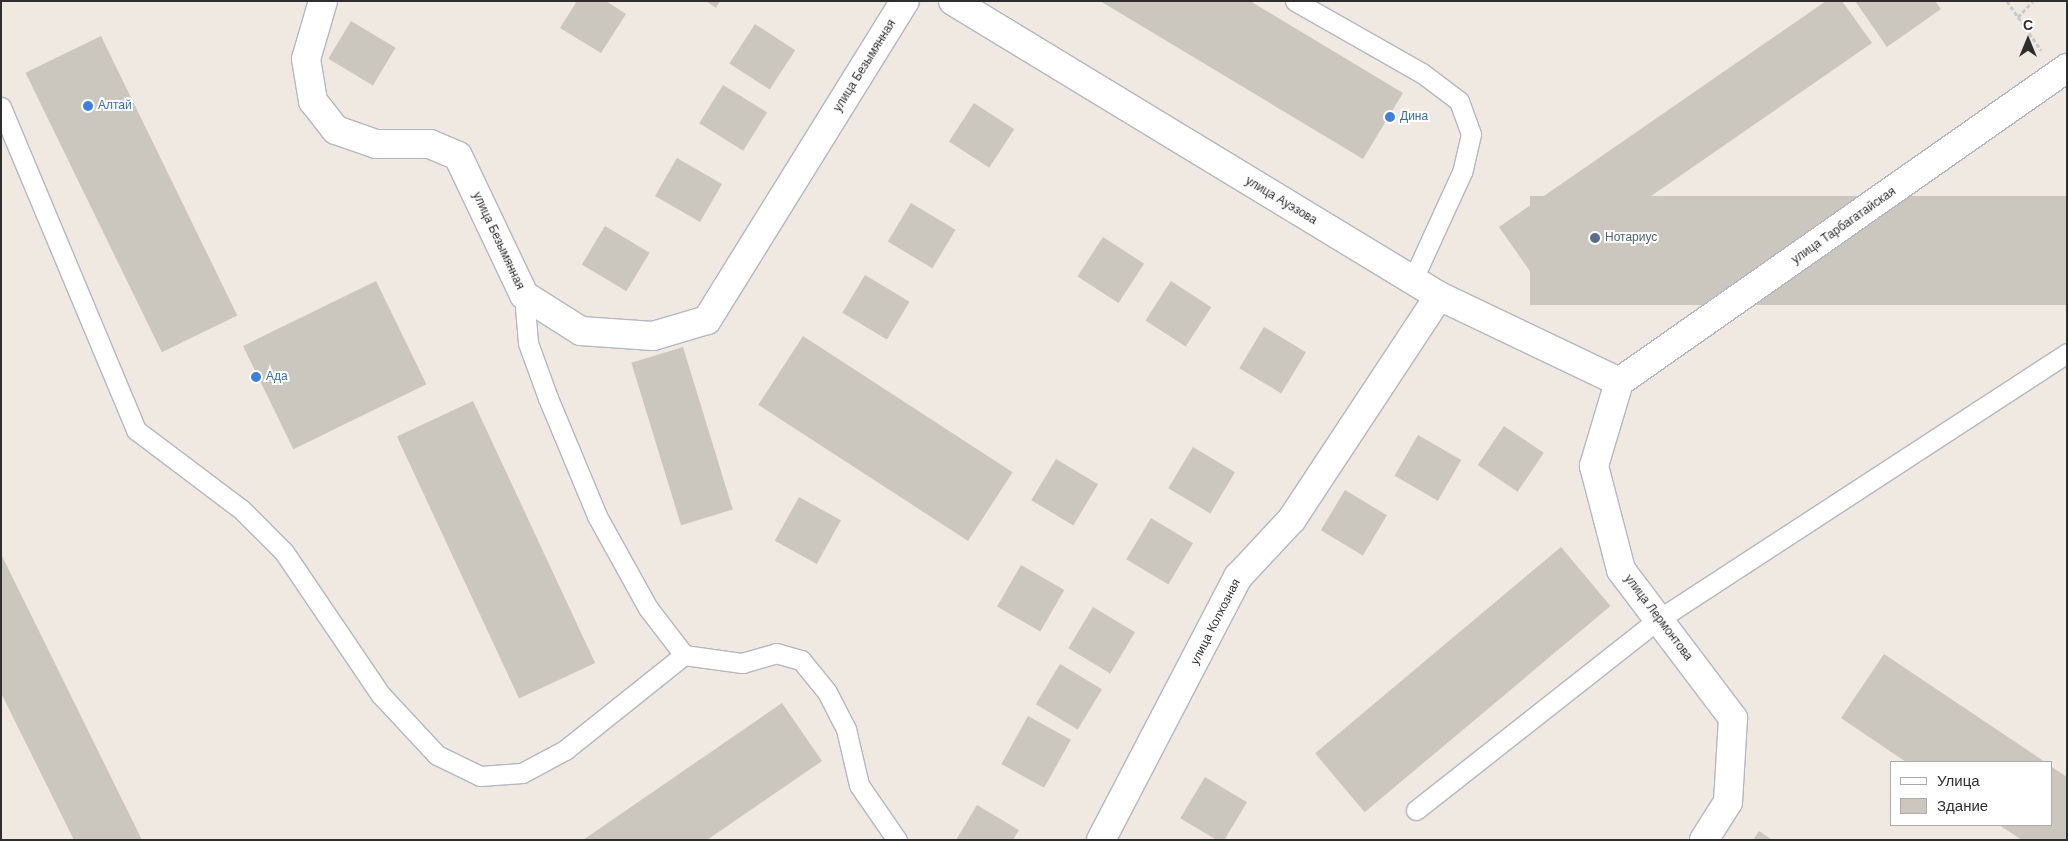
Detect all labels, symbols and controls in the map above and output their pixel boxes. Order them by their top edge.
north arrow [2003,15,2053,65]
street label: улица Безымянная [831,17,899,115]
text: С [2023,17,2033,33]
place label: Алтай [98,99,132,113]
marker: Алтай [82,100,94,112]
place label: Дина [1400,110,1428,124]
marker: Дина [1384,111,1396,123]
street label: улица Ауэзова [1243,174,1319,228]
street label: улица Тарбагатайская [1789,185,1899,267]
street label: улица Безымянная [469,190,527,292]
place label: Нотариус [1605,231,1657,245]
marker: Нотариус [1589,232,1601,244]
place label: Ада [266,370,288,384]
marker: Ада [250,371,262,383]
street label: улица Лермонтова [1621,572,1695,664]
street label: улица Колхозная [1188,577,1244,667]
legend [1890,761,2053,826]
text: Улица [1937,772,1980,789]
text: Здание [1937,797,1988,814]

